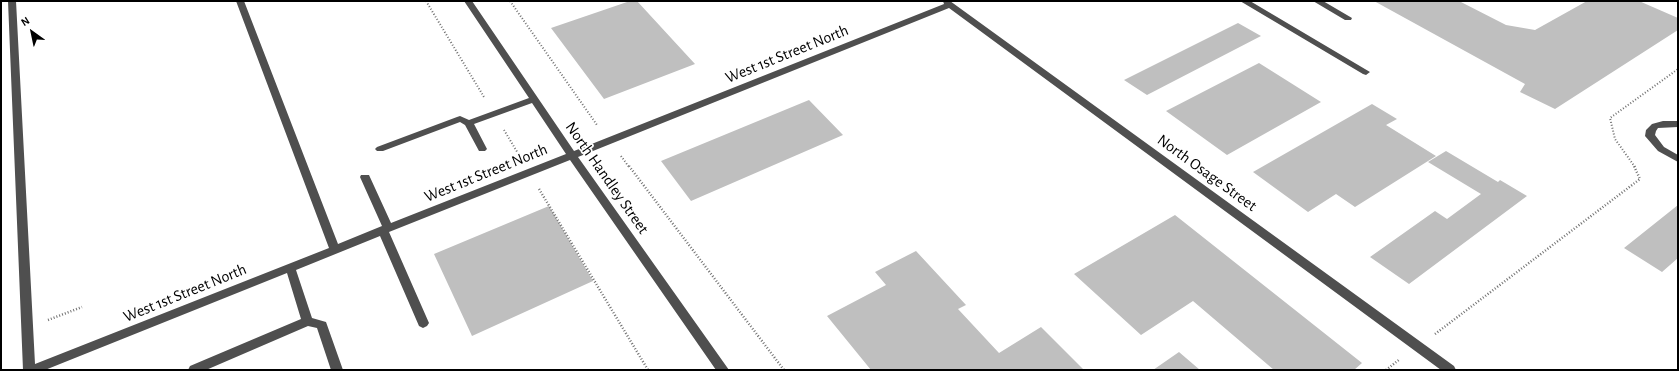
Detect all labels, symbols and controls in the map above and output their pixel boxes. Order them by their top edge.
north arrow [12,12,52,52]
text: N [19,15,31,28]
street label: West 1st Street North [723,21,851,87]
street label: North Handley Street [561,118,653,238]
street label: North Osage Street [1153,130,1261,216]
street label: West 1st Street North [422,140,550,206]
street label: West 1st Street North [121,260,249,326]

